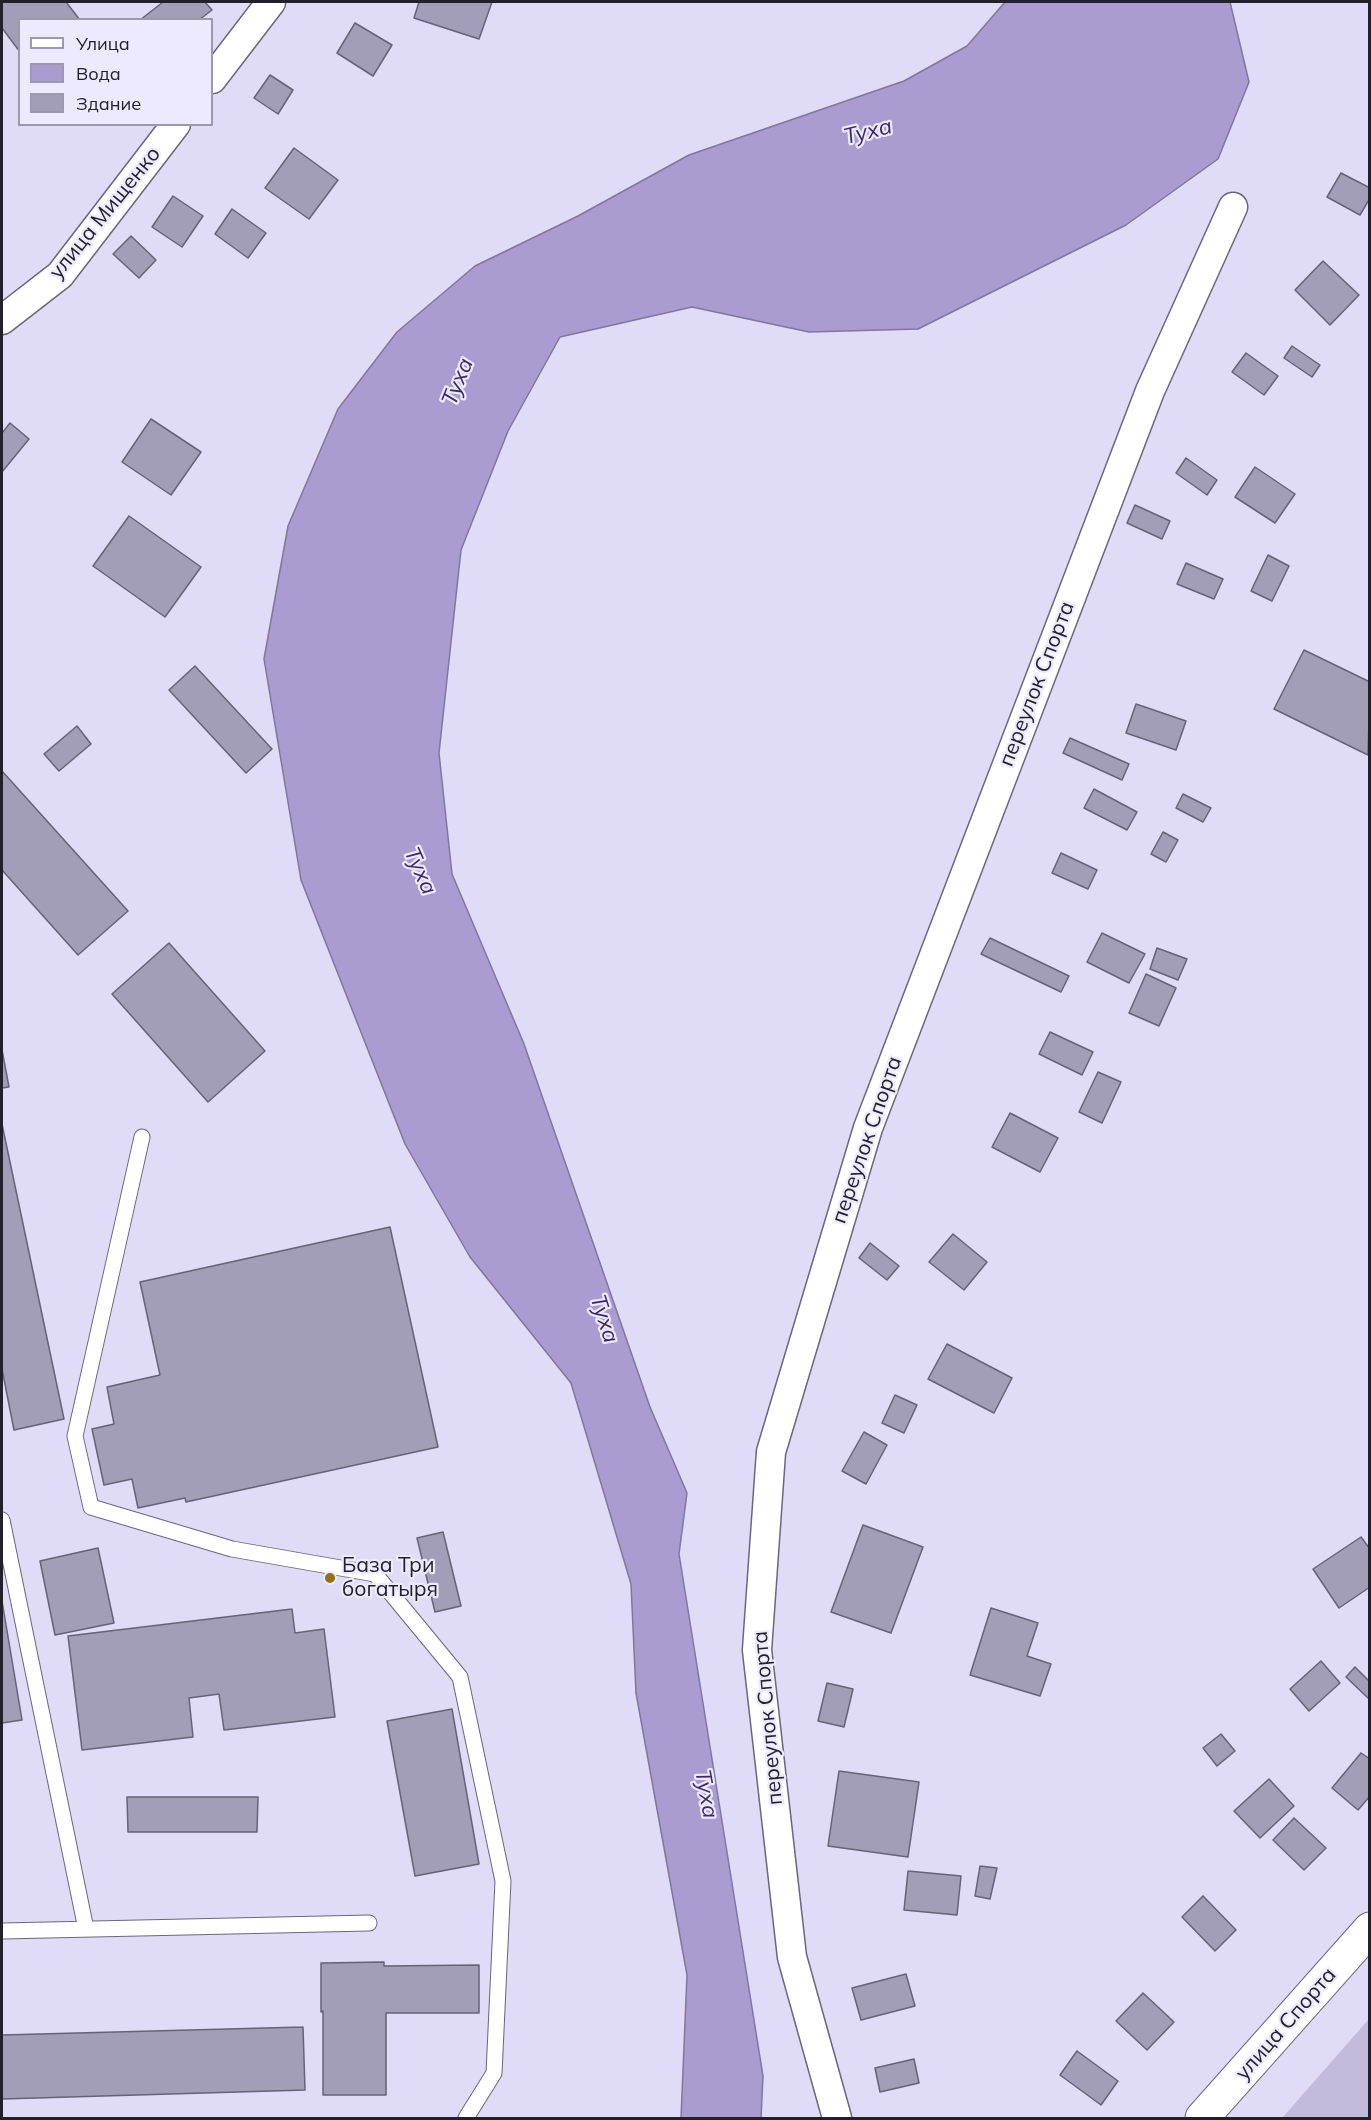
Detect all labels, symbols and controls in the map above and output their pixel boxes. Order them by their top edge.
legend [18,18,213,126]
text: Улица [76,32,130,55]
text: Вода [76,62,121,85]
text: Здание [76,92,141,115]
water label: Туха [841,113,895,151]
street label: улица Мищенко [44,142,166,284]
water label: Туха [437,354,479,410]
street label: переулок Спорта [994,598,1080,770]
water label: Туха [398,843,442,899]
street label: переулок Спорта [827,1053,907,1227]
water label: Туха [584,1292,624,1346]
place label: База Три богатыря [342,1553,438,1603]
marker: База Три богатыря [323,1571,337,1585]
street label: переулок Спорта [748,1630,788,1806]
water label: Туха [689,1768,723,1820]
street label: улица Спорта [1230,1963,1342,2085]

